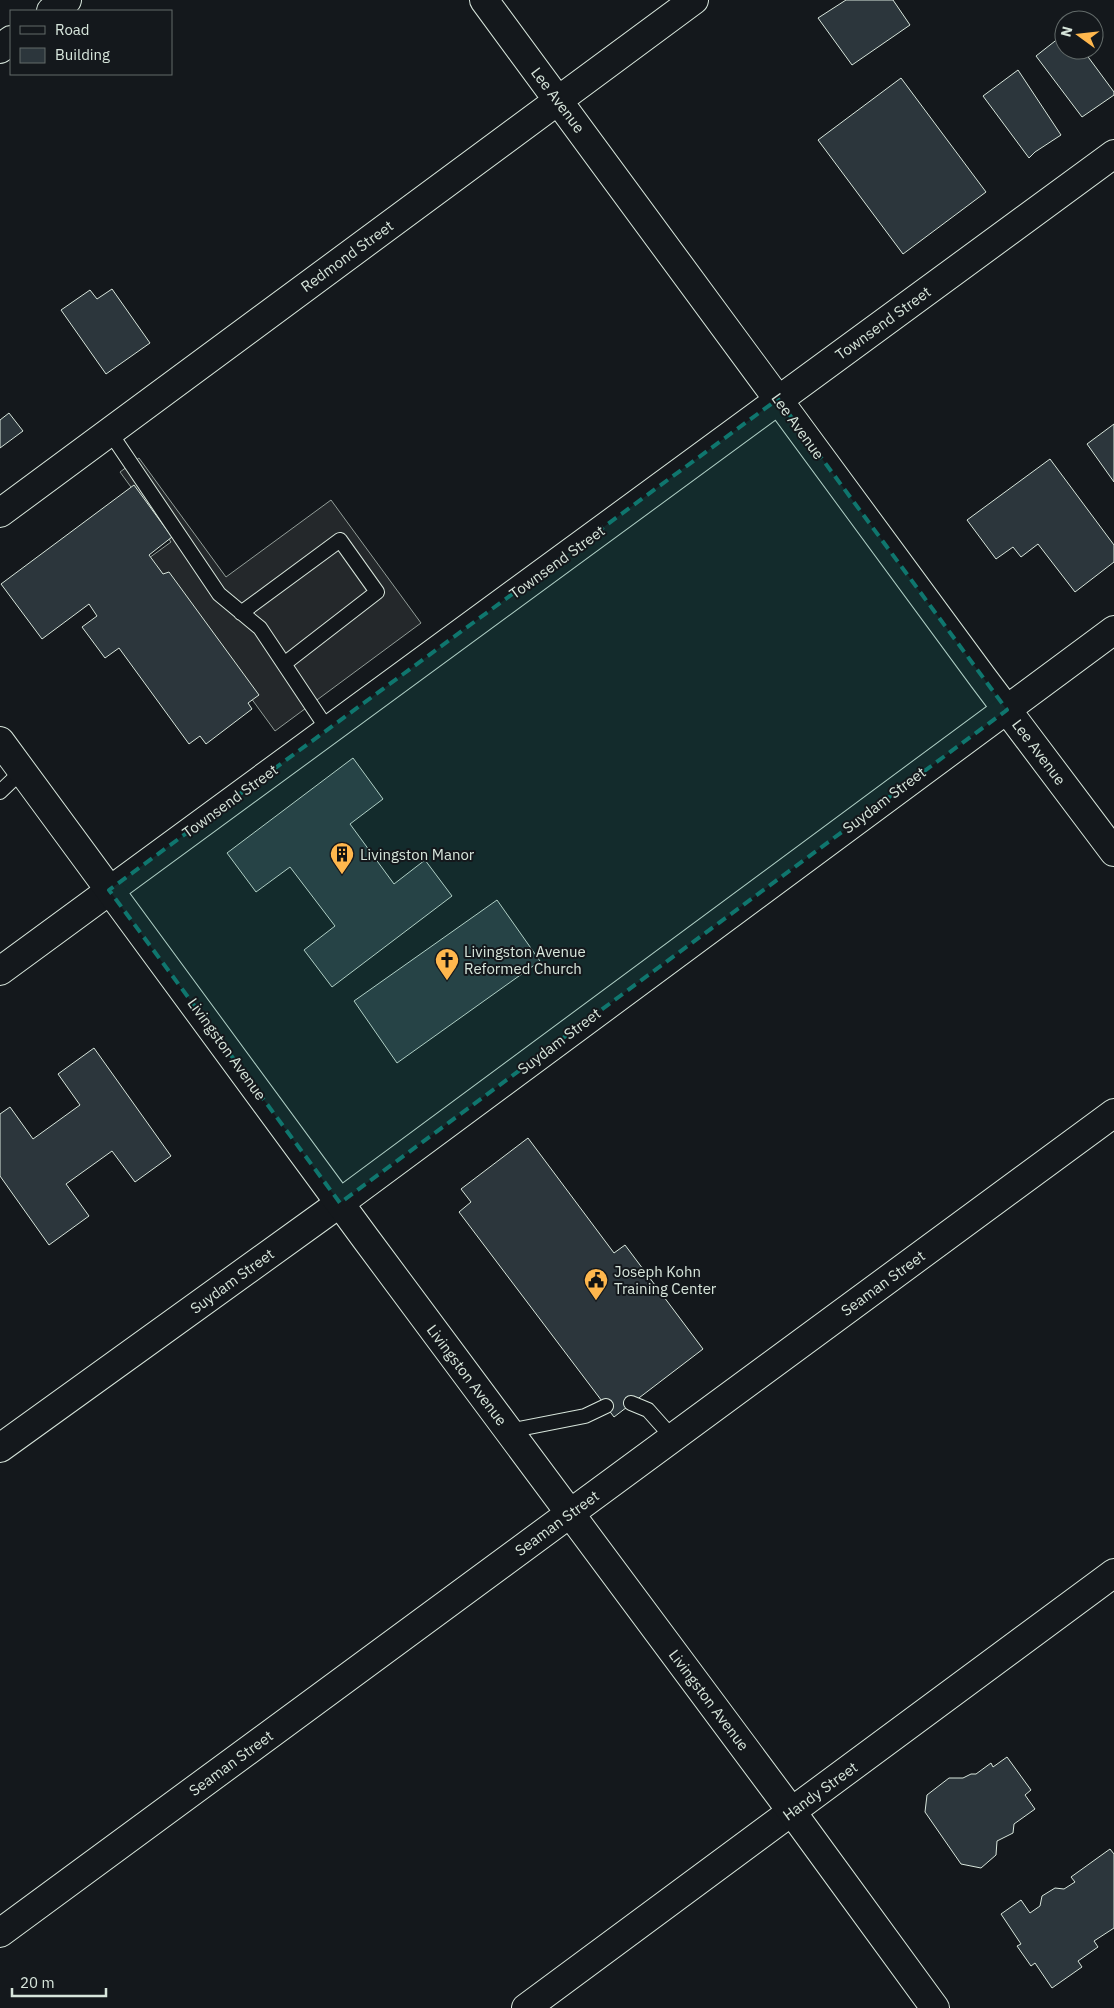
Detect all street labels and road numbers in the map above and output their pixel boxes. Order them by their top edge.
street label: Lee Avenue [527,63,589,137]
street label: Redmond Street [297,216,397,296]
street label: Townsend Street [832,282,934,364]
street label: Lee Avenue [768,389,828,463]
street label: Townsend Street [506,521,608,603]
street label: Lee Avenue [1008,715,1070,789]
street label: Townsend Street [179,760,281,842]
street label: Suydam Street [839,763,929,837]
street label: Livingston Avenue [184,994,270,1104]
street label: Suydam Street [514,1004,604,1078]
street label: Suydam Street [186,1244,278,1318]
street label: Seaman Street [837,1246,929,1320]
street label: Livingston Avenue [423,1321,511,1429]
street label: Seaman Street [511,1486,603,1560]
street label: Livingston Avenue [665,1646,753,1754]
street label: Seaman Street [185,1726,277,1800]
street label: Handy Street [779,1757,861,1825]

